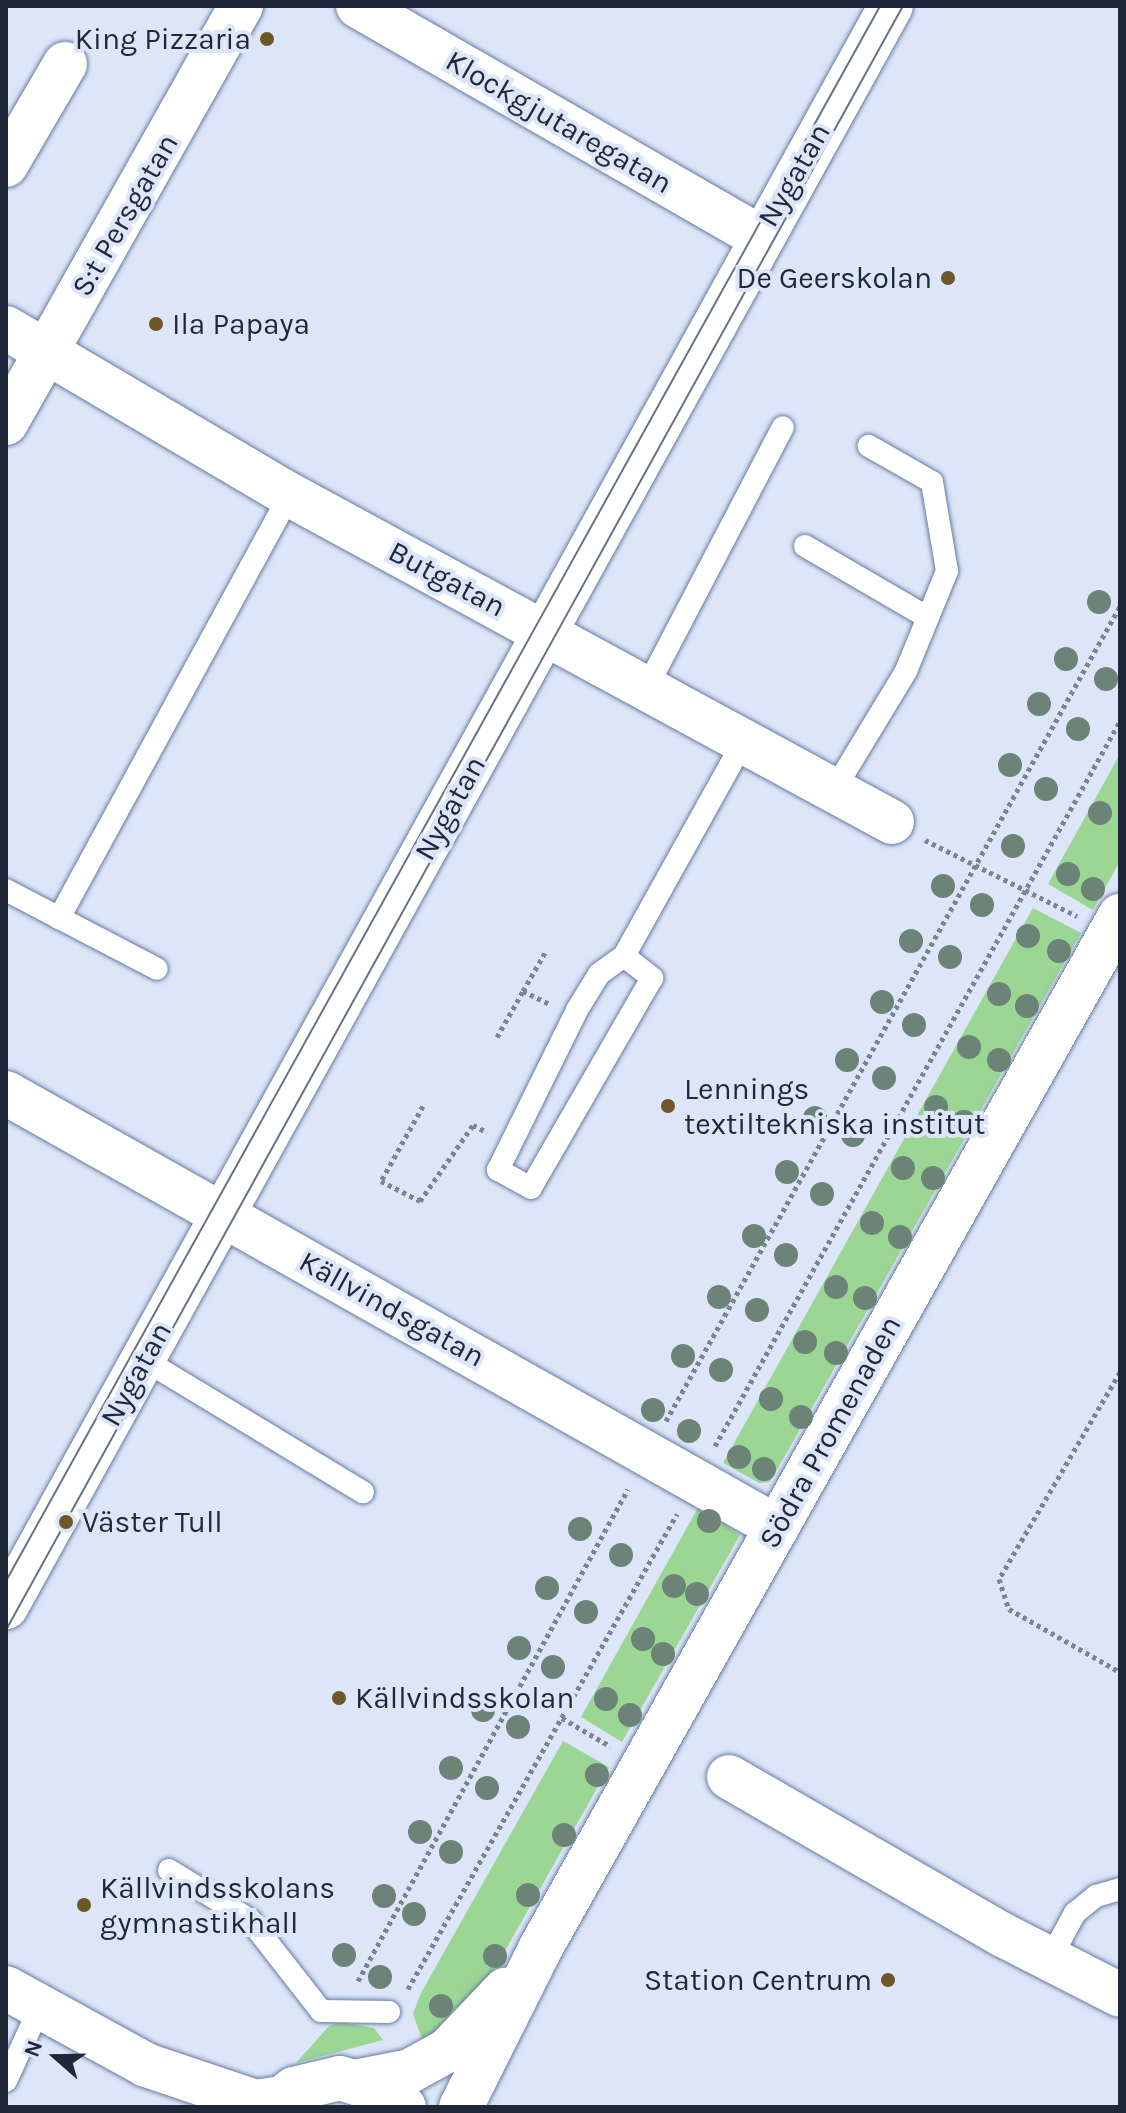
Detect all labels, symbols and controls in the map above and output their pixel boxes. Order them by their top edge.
place label: King Pizzaria [75,21,251,57]
marker: King Pizzaria [258,30,276,48]
street label: Klockgjutaregatan [439,43,679,201]
street label: Nygatan [750,117,838,233]
street label: S:t Persgatan [64,127,186,303]
place label: De Geerskolan [737,260,932,296]
marker: De Geerskolan [939,269,957,287]
place label: Ila Papaya [172,306,310,342]
marker: Ila Papaya [147,315,165,333]
street label: Butgatan [382,533,512,625]
street label: Nygatan [407,750,493,866]
place label: Lennings textiltekniska institut [684,1071,985,1142]
marker: Lennings textiltekniska institut [659,1097,677,1115]
street label: Källvindsgatan [293,1243,491,1375]
street label: Södra Promenaden [751,1310,909,1554]
street label: Nygatan [93,1316,179,1432]
place label: Väster Tull [82,1504,223,1540]
marker: Väster Tull [57,1513,75,1531]
place label: Källvindsskolan [355,1680,574,1716]
marker: Källvindsskolan [330,1689,348,1707]
place label: Källvindsskolans gymnastikhall [100,1870,335,1940]
marker: Källvindsskolans gymnastikhall [75,1896,93,1914]
place label: Station Centrum [644,1962,872,1998]
marker: Station Centrum [879,1971,897,1989]
north arrow [16,2017,96,2097]
text: N [19,2037,48,2061]

